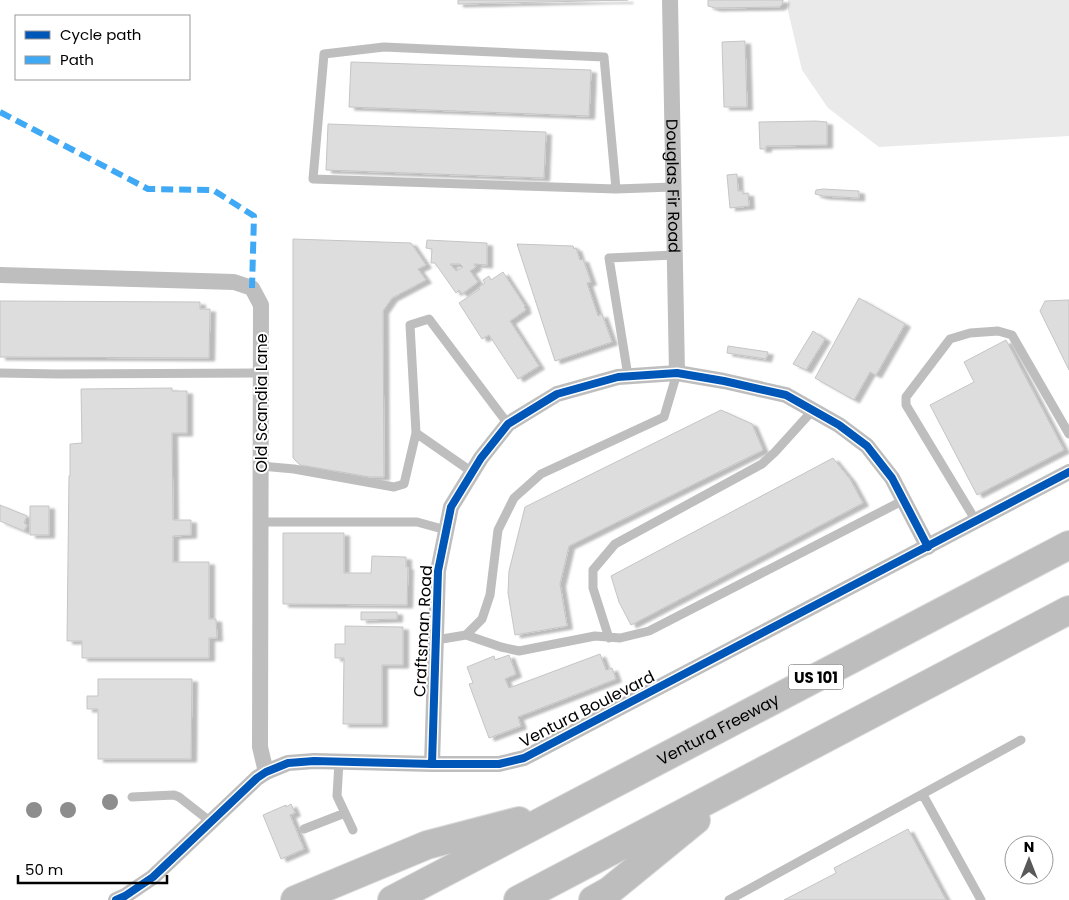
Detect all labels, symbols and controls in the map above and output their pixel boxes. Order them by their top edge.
legend [15,15,190,80]
text: Cycle path [60,24,141,45]
text: Path [60,49,94,70]
street label: Douglas Fir Road [661,119,686,253]
street label: Old Scandia Lane [250,333,273,473]
street label: Craftsman Road [408,564,438,698]
road number: US 101 [788,664,844,690]
street label: Ventura Boulevard [515,665,659,753]
street label: Ventura Freeway [653,688,783,771]
north arrow [1004,835,1054,885]
text: N [1024,837,1034,857]
scale bar [18,852,166,884]
text: 50 m [25,859,63,880]

